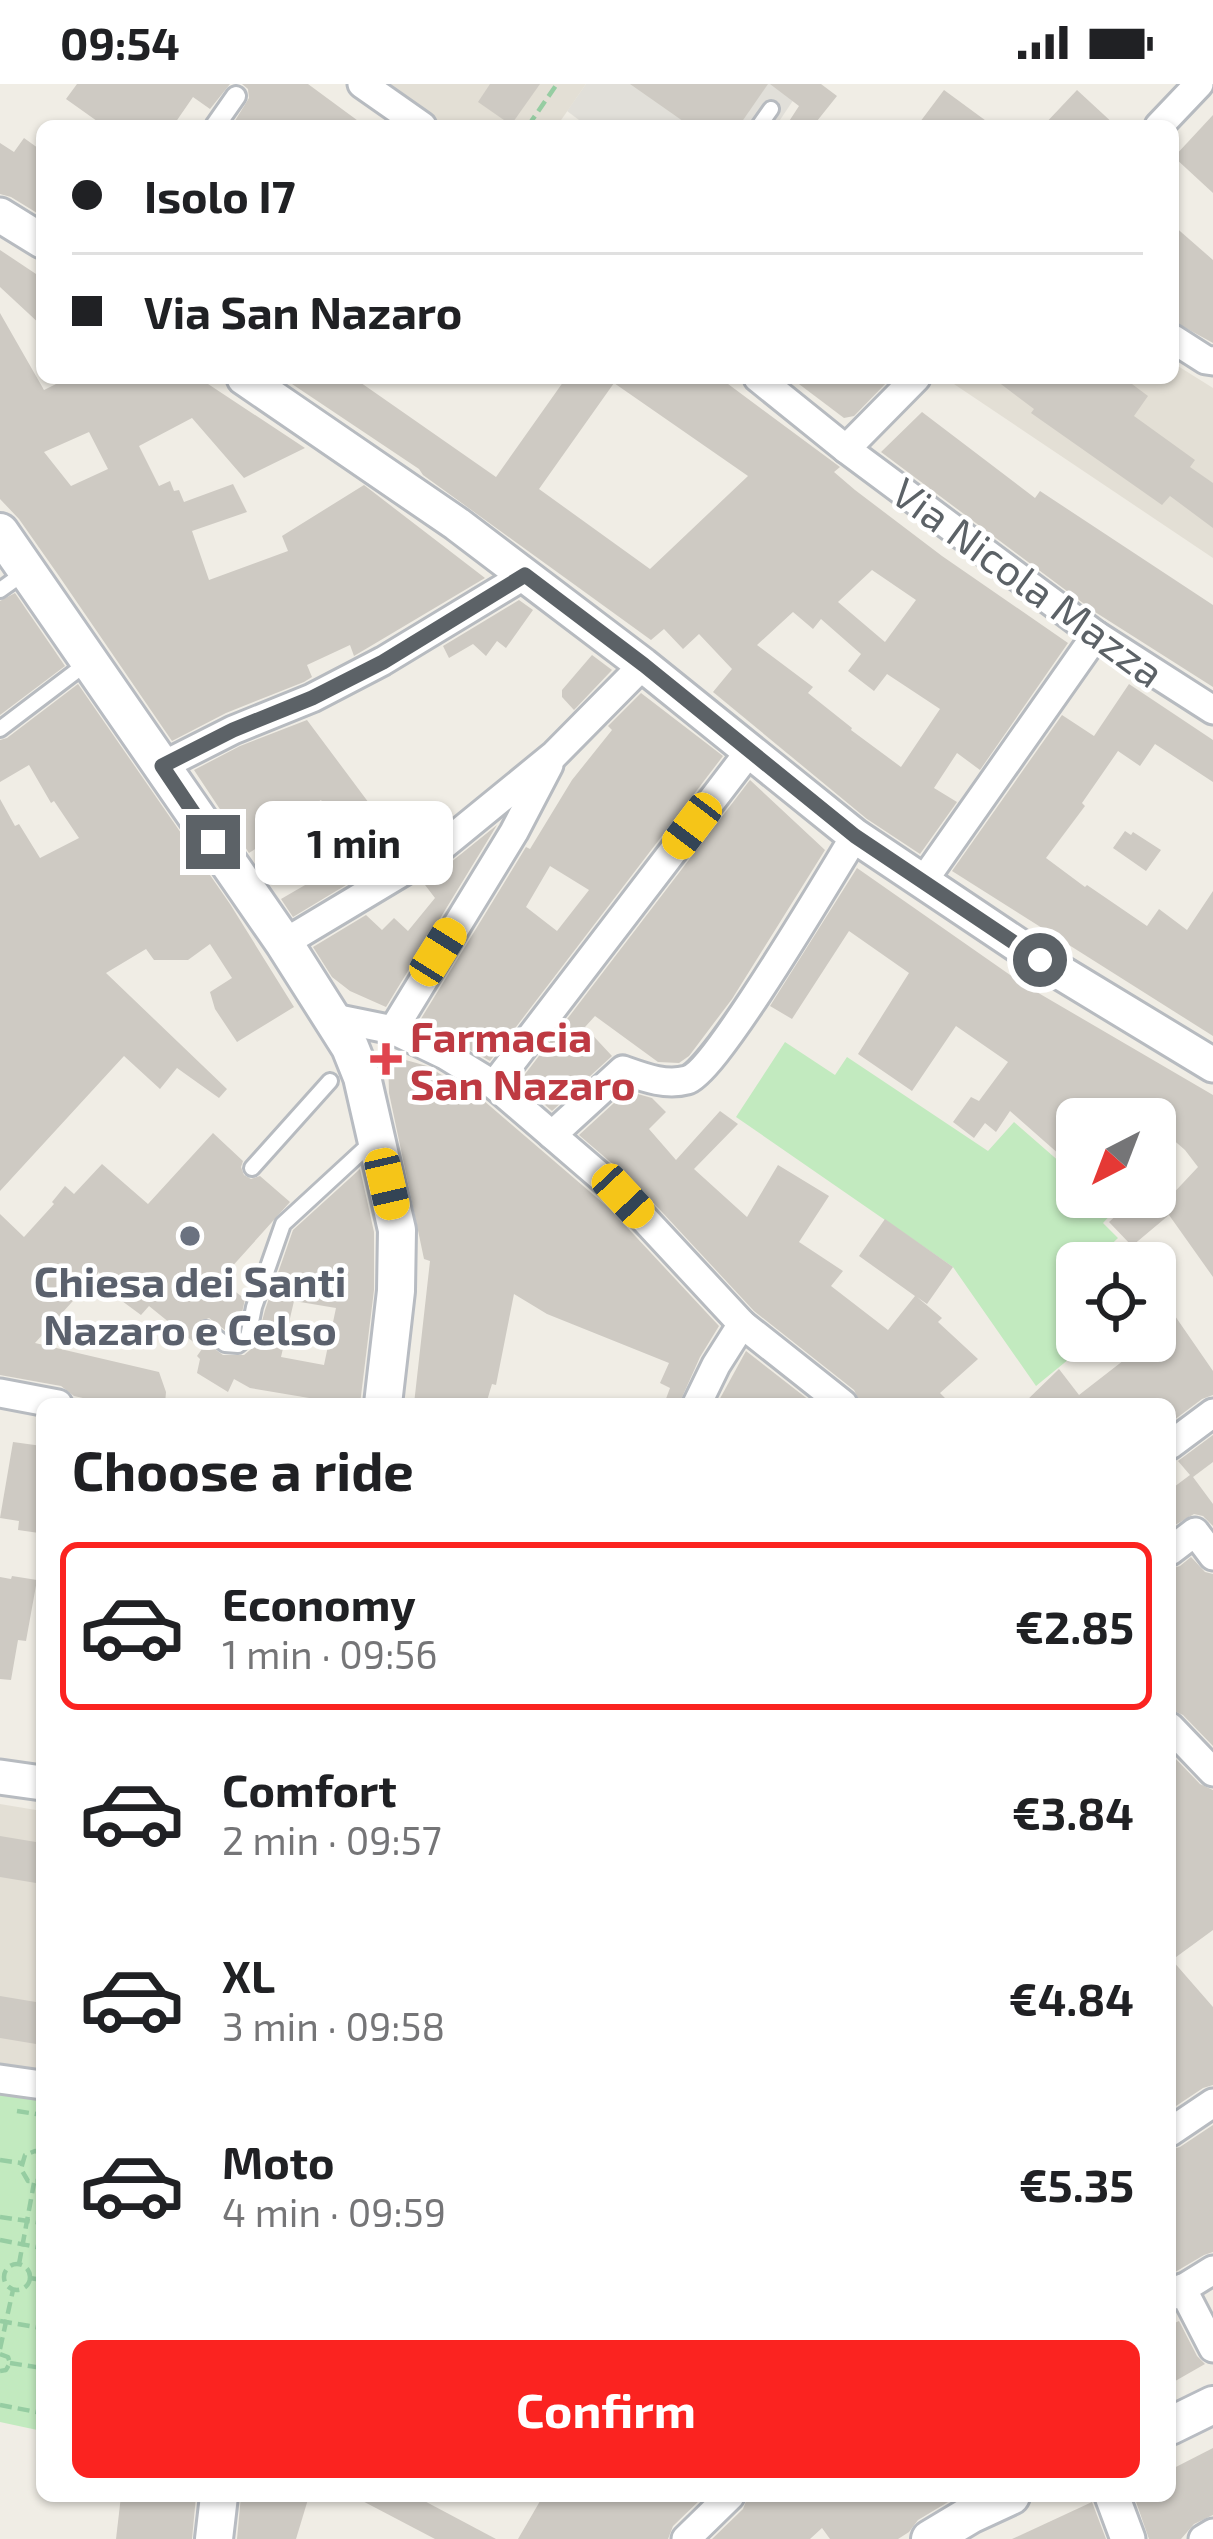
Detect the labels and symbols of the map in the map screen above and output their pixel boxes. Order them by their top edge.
street label: Via Nicola Mazza [884,466,1174,696]
car [656,786,728,866]
callout: 1 min [255,800,453,884]
route end [186,815,240,869]
car [404,912,472,992]
route start [1013,933,1067,987]
place label: Farmacia San Nazaro [410,1010,636,1108]
marker: Farmacia San Nazaro [373,1046,399,1072]
north arrow [1056,1098,1176,1218]
car [361,1145,413,1223]
car [585,1157,661,1235]
marker: Chiesa dei Santi Nazaro e Celso [177,1223,203,1249]
place label: Chiesa dei Santi Nazaro e Celso [34,1255,346,1353]

